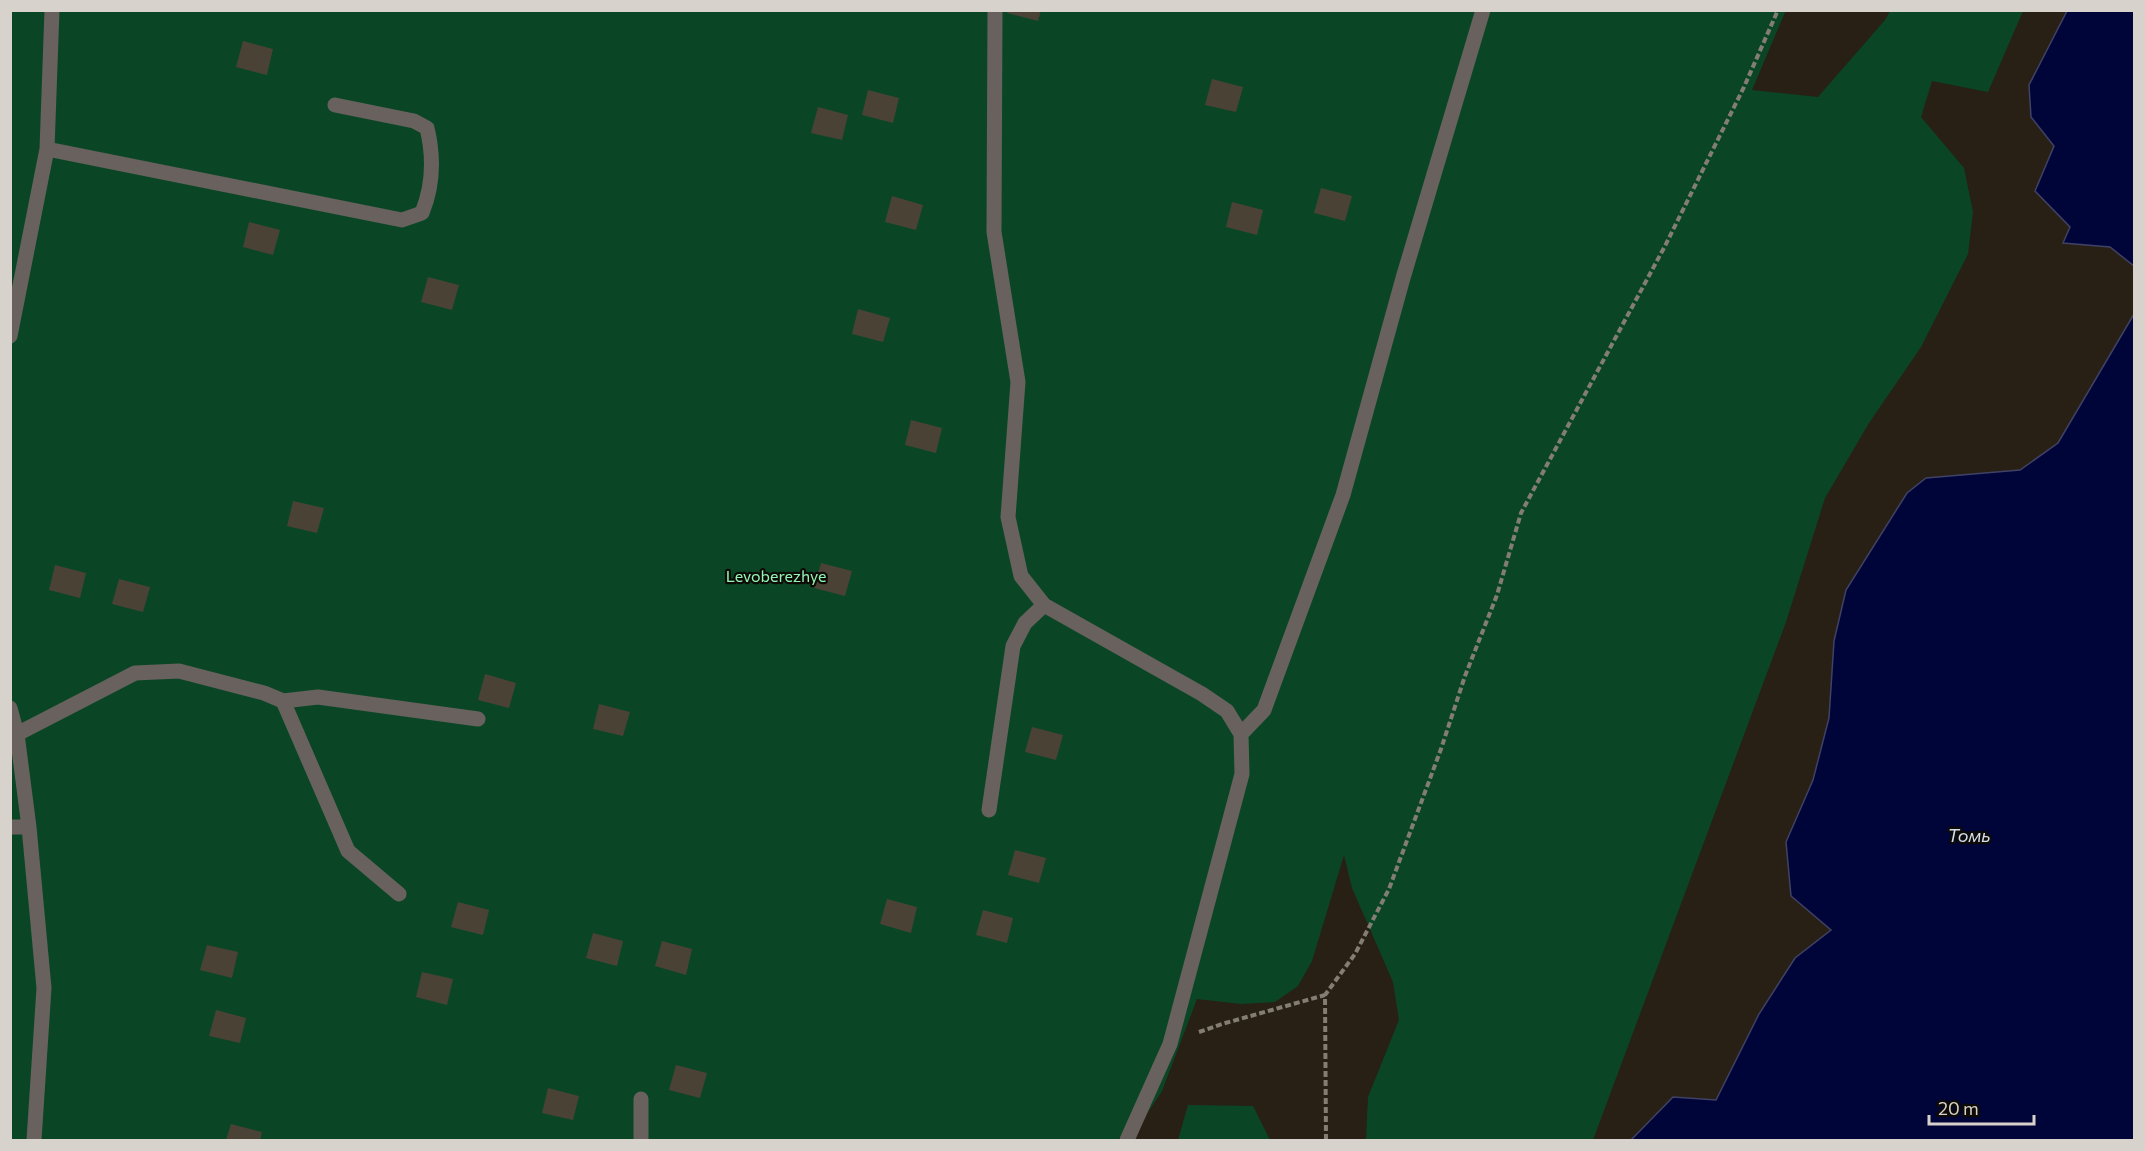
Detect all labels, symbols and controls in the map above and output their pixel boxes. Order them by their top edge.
park label: Levoberezhye [726,566,826,585]
water label: Томь [1948,824,1990,846]
scale bar [1929,1088,2034,1126]
text: 20 m [1938,1097,1979,1119]

